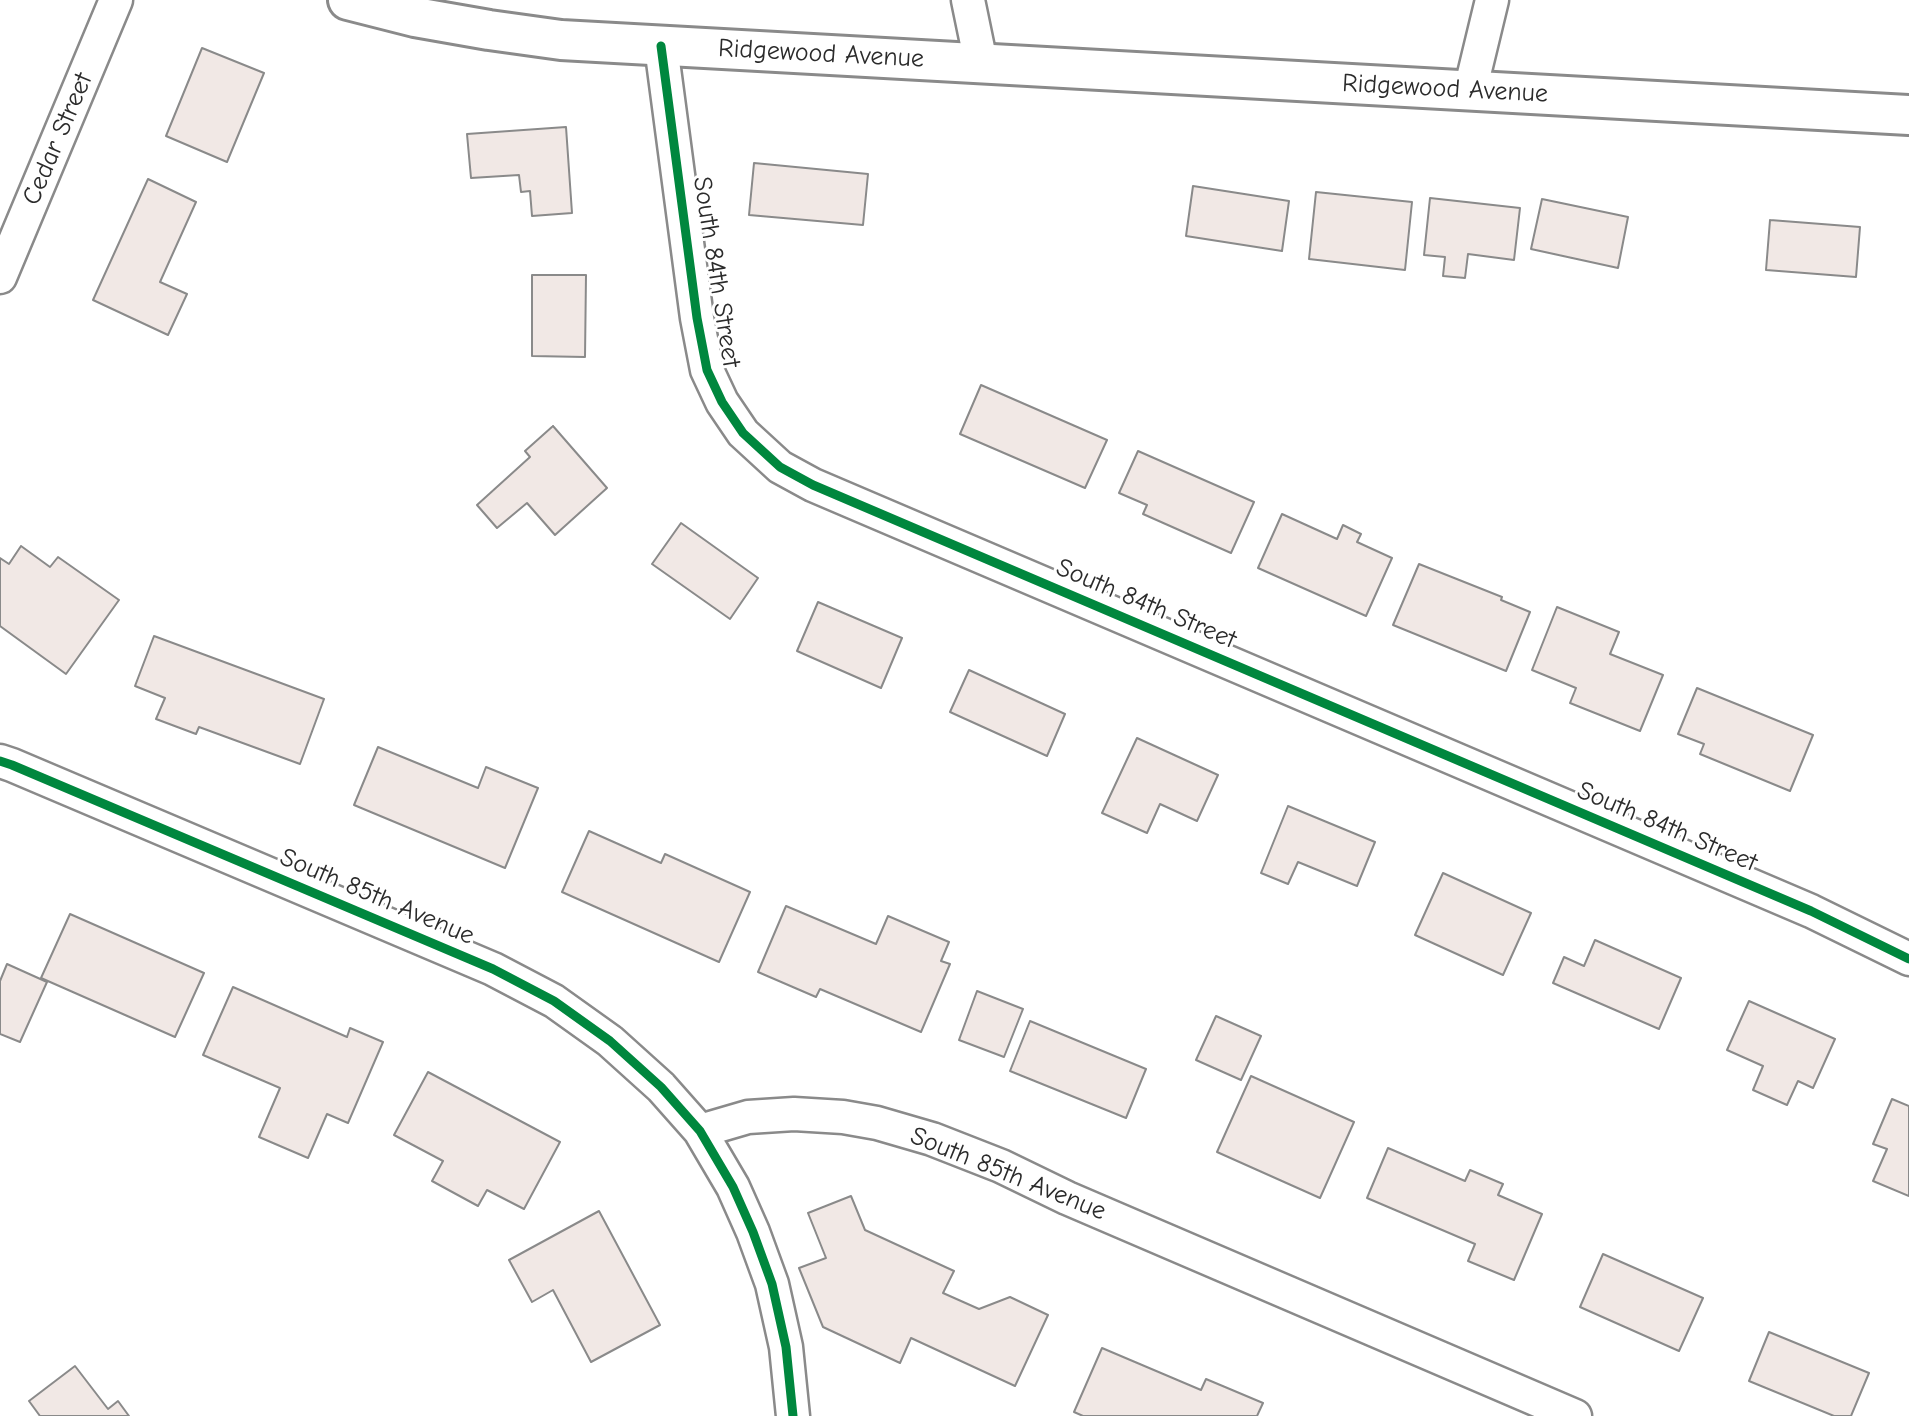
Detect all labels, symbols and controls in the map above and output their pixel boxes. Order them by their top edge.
street label: Ridgewood Avenue [717,33,925,75]
street label: Cedar Street [16,68,100,210]
street label: Ridgewood Avenue [1341,68,1549,110]
street label: South 84th Street [686,174,746,370]
street label: South 84th Street [1051,552,1241,656]
street label: South 84th Street [1572,775,1762,879]
street label: South 85th Avenue [275,842,479,952]
street label: South 85th Avenue [906,1121,1110,1227]

